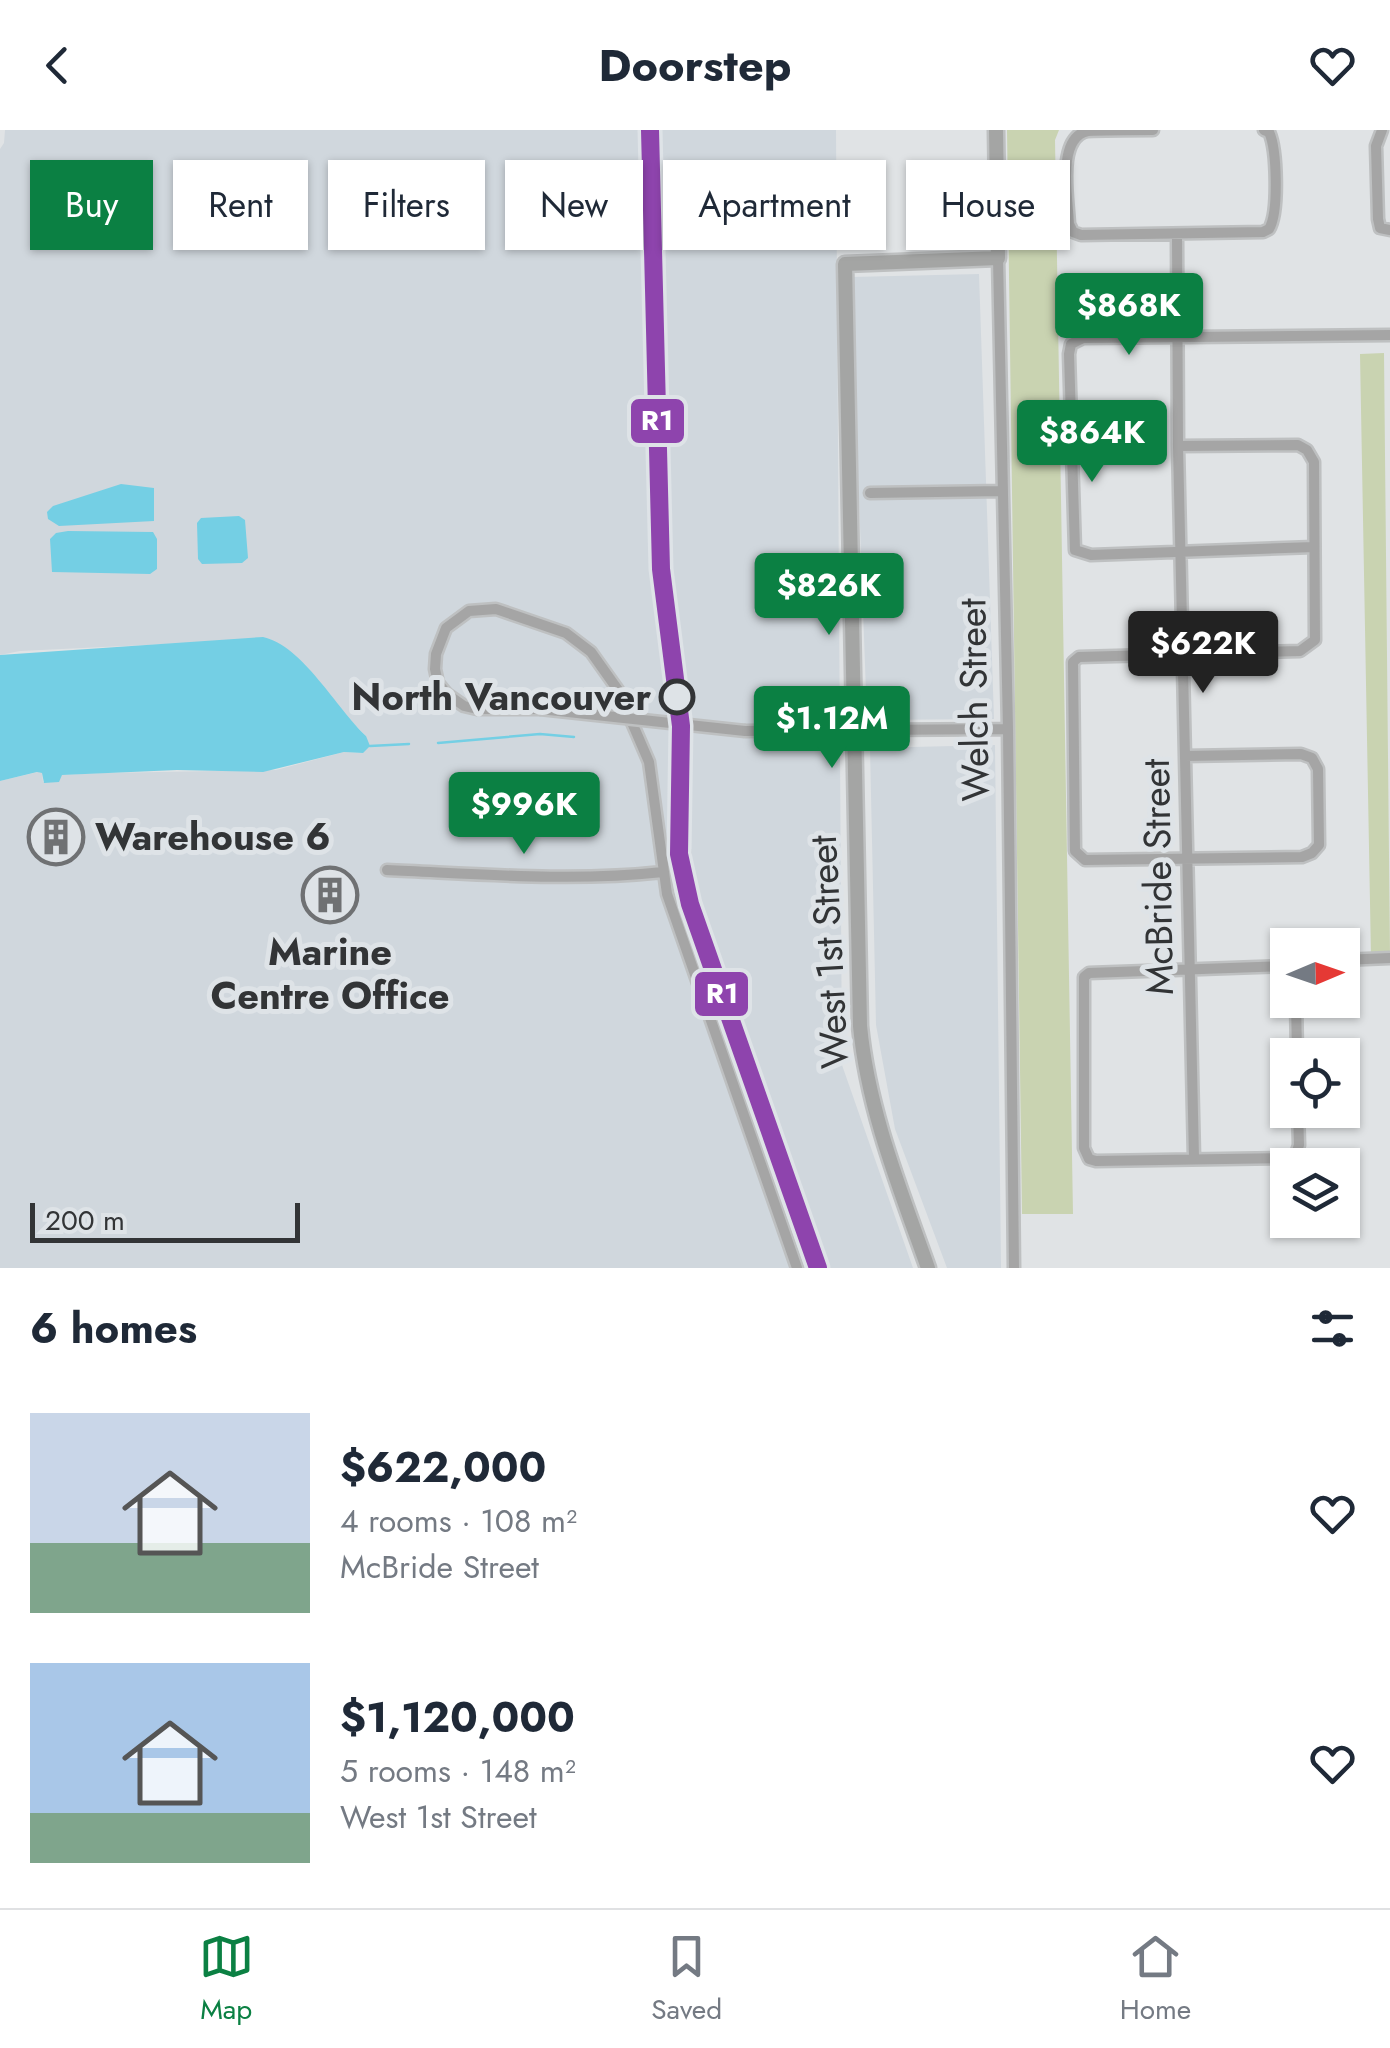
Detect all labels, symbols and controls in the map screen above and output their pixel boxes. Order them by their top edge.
text: Doorstep [599,33,791,98]
icon: back [30,38,85,93]
icon: heart [1305,38,1360,93]
chip: Buy [30,160,153,250]
chip: Rent [173,160,308,250]
chip: Filters [328,160,485,250]
chip: New [505,160,643,250]
chip: Apartment [663,160,886,250]
chip: House [906,160,1070,250]
pin: $868K [1059,273,1199,358]
text: $868K [1077,282,1181,328]
line badge: R1 [629,397,686,445]
text: R1 [641,400,673,441]
pin: $864K [1022,400,1162,485]
text: $864K [1039,409,1145,455]
pin: $826K [759,553,899,638]
text: $826K [777,562,881,608]
street label: Welch Street [944,598,1003,802]
pin: $622K [1133,611,1273,696]
text: $622K [1150,620,1256,666]
place label: North Vancouver [351,669,651,724]
marker: North Vancouver [660,680,694,714]
pin: $1.12M [751,686,913,771]
text: $1.12M [776,695,888,741]
street label: McBride Street [1128,758,1187,996]
pin: $996K [454,772,594,857]
text: $996K [471,781,577,827]
building icon: Warehouse 6 [26,807,86,867]
place label: Warehouse 6 [95,809,331,864]
street label: West 1st Street [795,834,862,1070]
building icon: Marine Centre Office [300,865,360,925]
place label: Marine Centre Office [211,924,449,1023]
north arrow [1270,928,1360,1018]
map controls [1270,928,1360,1238]
line badge: R1 [693,970,750,1018]
text: R1 [706,973,738,1014]
button: locate [1270,1038,1360,1128]
button: layers [1270,1148,1360,1238]
scale bar [30,1198,300,1242]
text: 200 m [45,1200,125,1241]
text: 6 homes [30,1298,197,1359]
icon: filters [1305,1301,1360,1356]
text: $622,000 [340,1437,546,1498]
icon: home [110,1453,230,1573]
icon: heart [1305,1486,1360,1541]
text: 4 rooms · 108 m² [340,1498,577,1544]
text: McBride Street [340,1544,539,1590]
text: $1,120,000 [340,1687,575,1748]
icon: home [110,1703,230,1823]
icon: heart [1305,1736,1360,1791]
text: 5 rooms · 148 m² [340,1748,576,1794]
text: West 1st Street [340,1794,537,1840]
tab: Map [199,1929,254,2030]
tab: Saved [651,1929,722,2030]
tab: Home [1120,1929,1191,2030]

